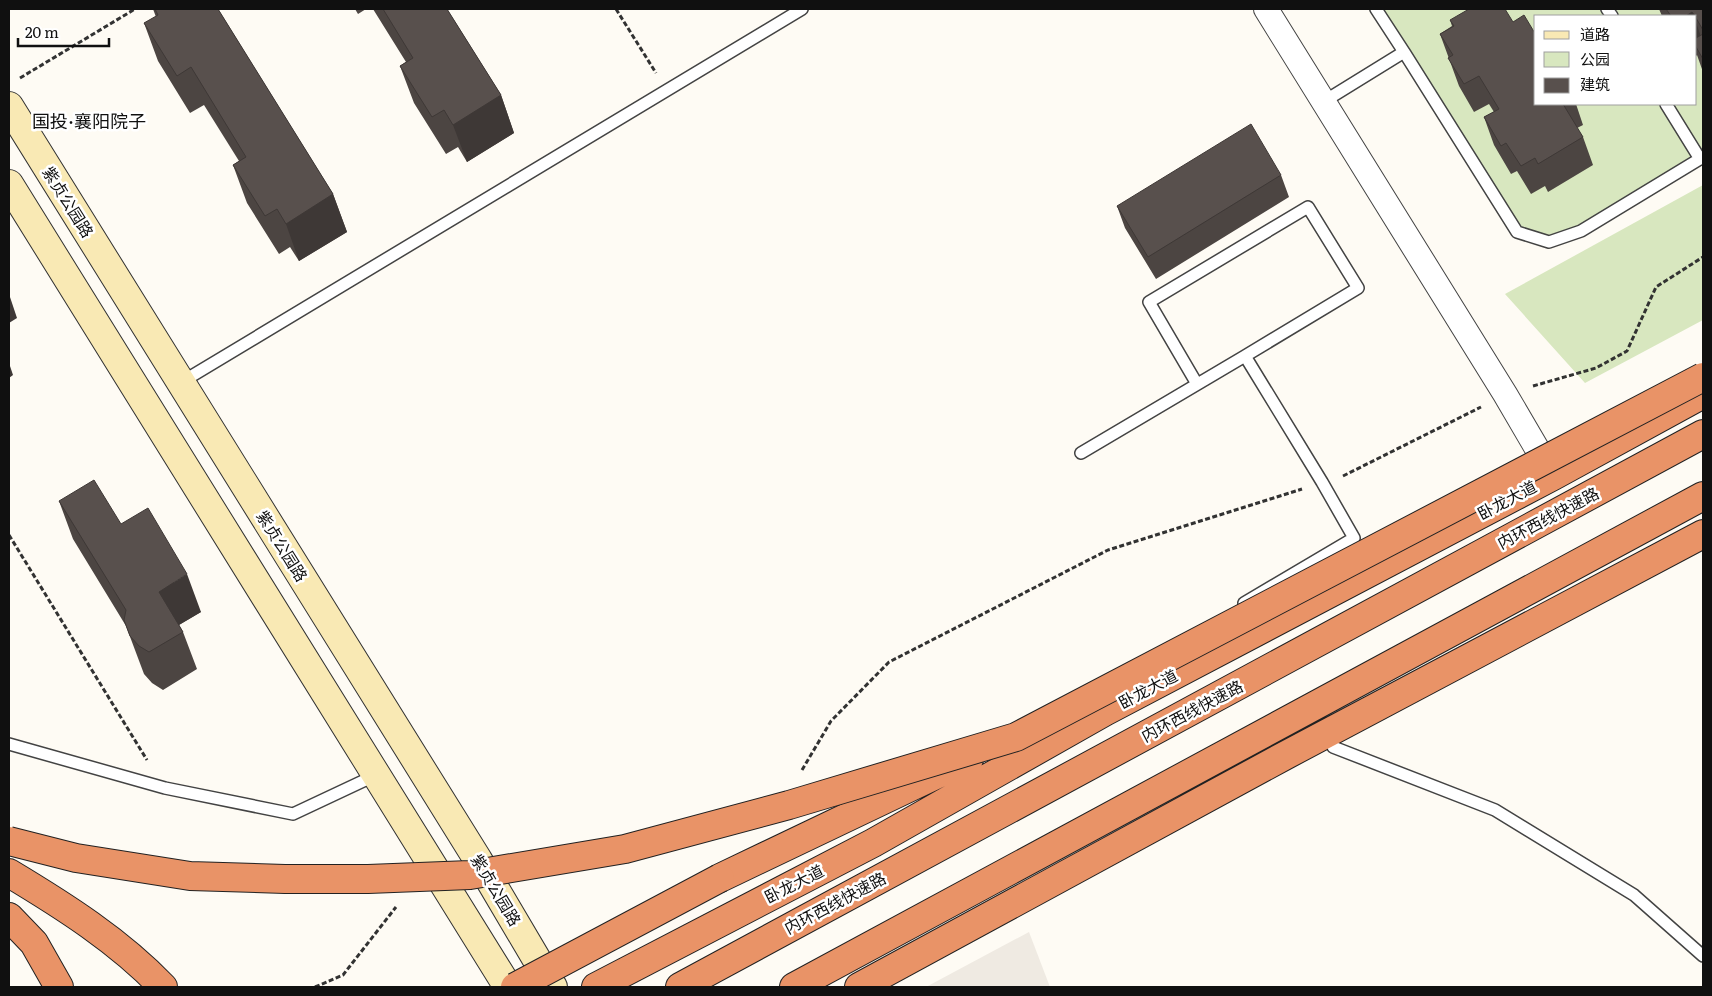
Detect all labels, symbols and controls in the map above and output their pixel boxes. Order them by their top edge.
scale bar [18,15,109,47]
legend [1534,15,1697,105]
text: 20 m [25,20,59,43]
text: 道路 [1580,22,1610,45]
text: 公园 [1580,47,1610,70]
text: 建筑 [1580,72,1610,95]
district label: 国投·襄阳院子 [32,107,146,134]
street label: 紫贞公园路 [37,161,100,242]
street label: 卧龙大道 [1473,473,1540,525]
street label: 内环西线快速路 [1492,480,1603,554]
street label: 紫贞公园路 [251,505,314,586]
street label: 卧龙大道 [1114,662,1181,714]
street label: 内环西线快速路 [1136,673,1247,747]
street label: 紫贞公园路 [466,849,528,930]
street label: 卧龙大道 [760,858,828,908]
street label: 内环西线快速路 [779,865,890,939]

